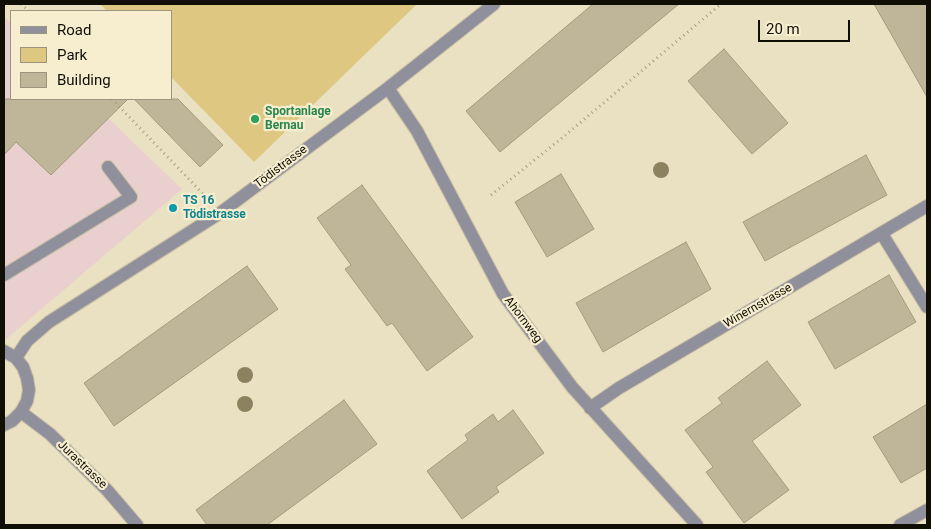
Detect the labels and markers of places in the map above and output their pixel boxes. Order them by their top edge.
place label: Sportanlage Bernau [265,105,331,133]
marker: Sportanlage Bernau [249,113,261,125]
place label: TS 16 Tödistrasse [183,194,246,222]
marker: TS 16 Tödistrasse [167,202,179,214]

